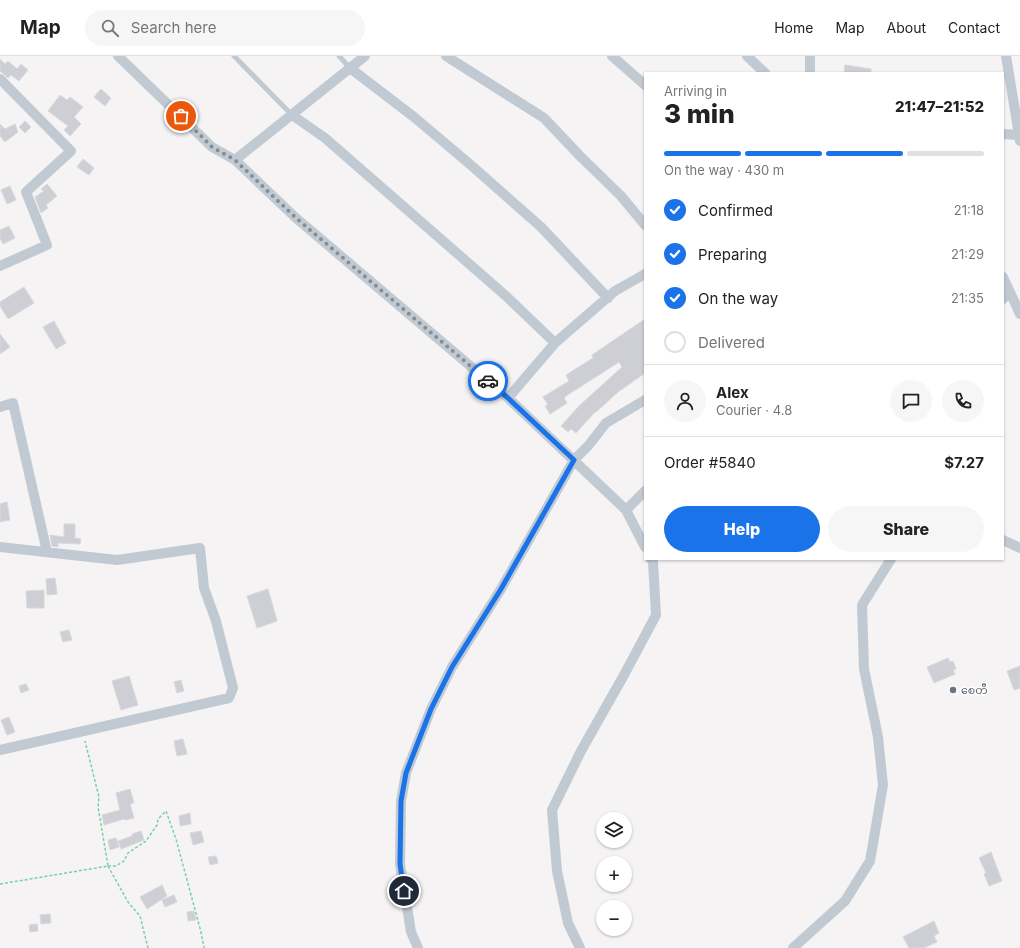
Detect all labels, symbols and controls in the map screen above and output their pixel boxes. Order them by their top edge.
search box [85,10,365,46]
text: Map [20,16,61,39]
icon: search [99,17,121,39]
text: Search here [131,18,216,37]
text: Home [774,19,813,36]
text: Map [835,19,865,36]
text: About [887,19,926,36]
text: Contact [948,19,1000,36]
text: Arriving in [664,83,727,99]
text: 21:47–21:52 [895,97,984,116]
text: 3 min [664,98,735,129]
pin [164,99,198,133]
icon: bag [170,105,192,127]
text: On the way · 430 m [664,162,784,178]
icon: check [664,199,686,221]
text: Confirmed [698,201,773,220]
text: 21:18 [954,202,984,218]
icon: check [664,243,686,265]
text: Preparing [698,245,767,264]
text: 21:29 [951,246,984,262]
icon: check [664,287,686,309]
text: On the way [698,289,778,308]
text: 21:35 [951,290,984,306]
text: Delivered [698,333,765,352]
courier [468,361,508,401]
icon: car [477,370,499,392]
button: person [664,380,706,422]
button: chat [890,380,932,422]
button: phone [942,380,984,422]
text: Alex [716,383,749,402]
text: Courier · 4.8 [716,402,792,418]
text: Order #5840 [664,453,756,472]
text: $7.27 [944,453,984,472]
button: Help [664,506,820,552]
button: Share [828,506,984,552]
place label: စေတီ [961,683,988,697]
marker: စေတီ [948,685,958,695]
map controls [596,812,632,936]
button: layers [596,812,632,848]
button: + [596,856,632,892]
pin [387,874,421,908]
icon: home [393,880,415,902]
button: − [596,900,632,936]

